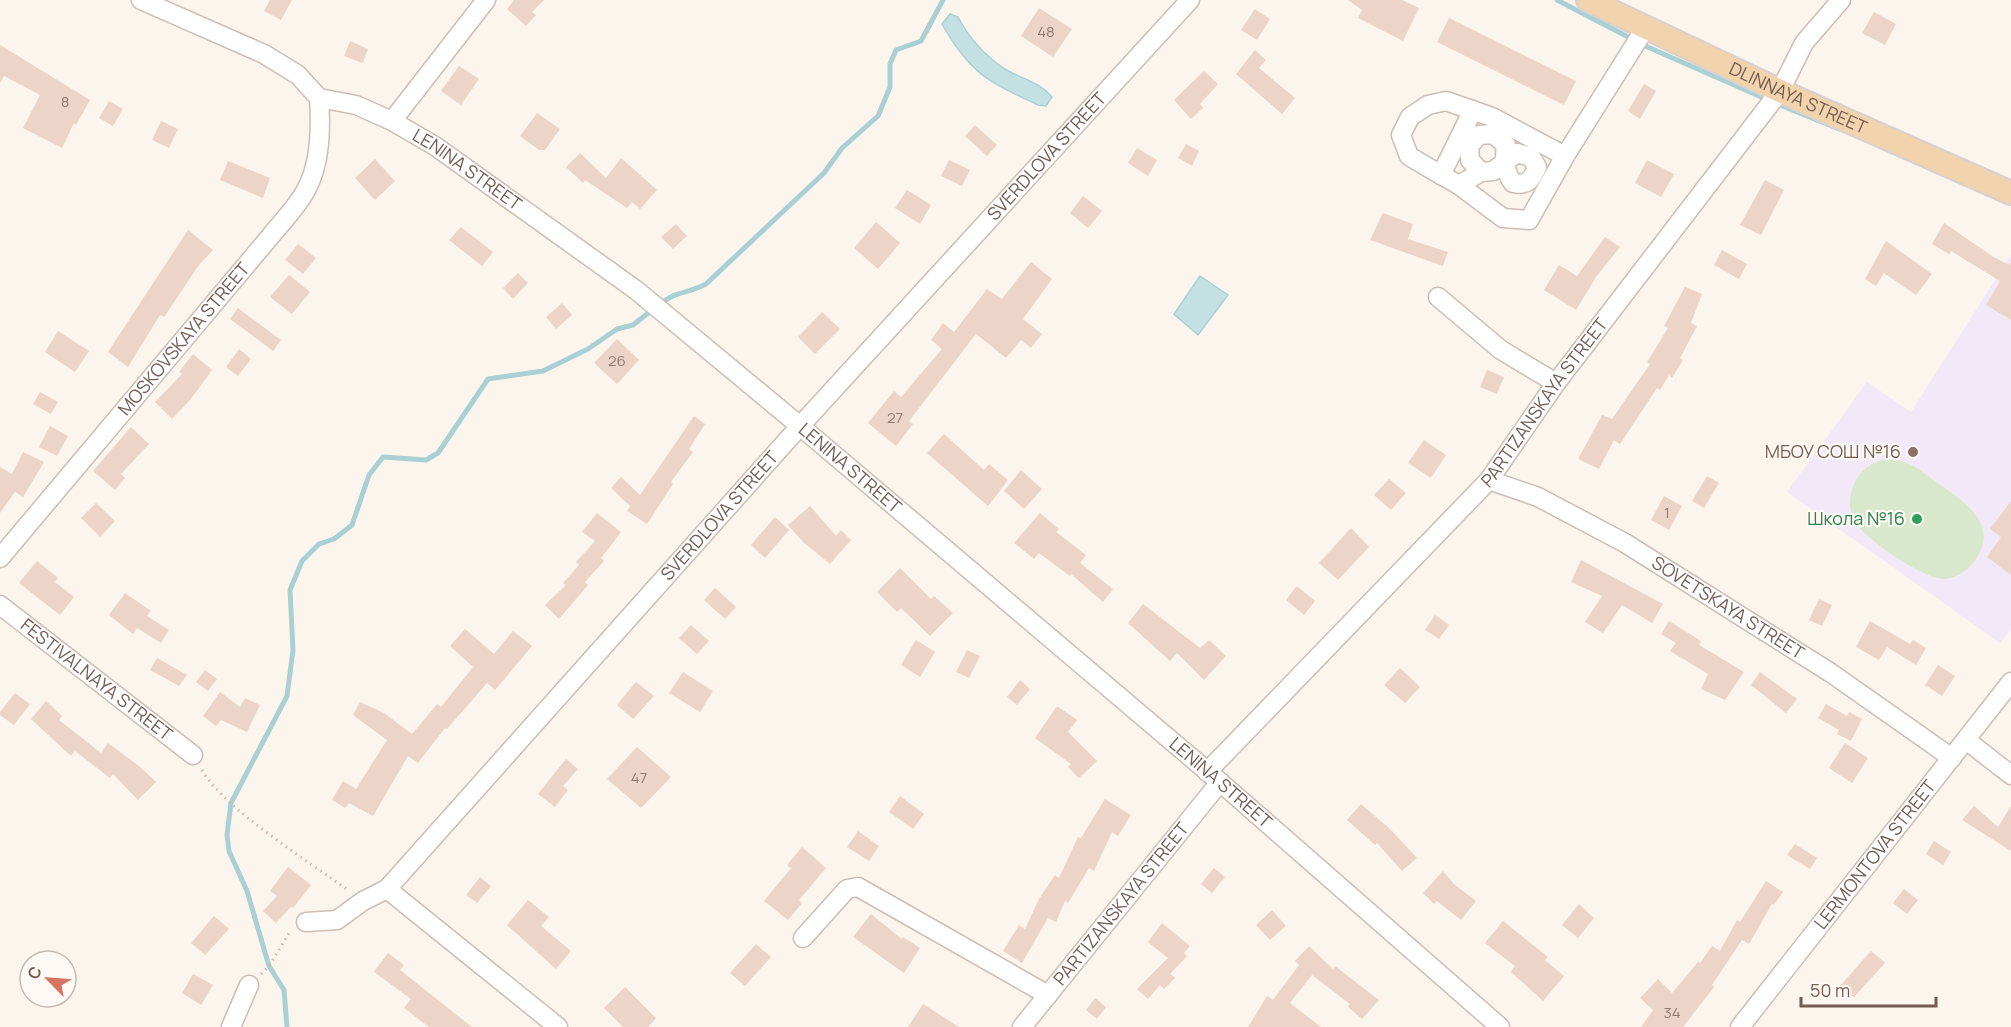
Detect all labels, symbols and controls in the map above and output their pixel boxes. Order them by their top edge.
house number: 48 [1037,21,1055,42]
street label: DLINNAYA STREET [1726,56,1871,139]
street label: SVERDLOVA STREET [981,86,1111,225]
house number: 8 [61,91,69,112]
street label: LENINA STREET [409,123,527,215]
street label: MOSKOVSKAYA STREET [112,257,255,420]
street label: PARTIZANSKAYA STREET [1475,313,1613,492]
house number: 26 [608,350,626,371]
house number: 27 [887,407,903,428]
street label: LENINA STREET [794,417,907,518]
place label: МБОУ СОШ №16 [1765,439,1901,463]
street label: SVERDLOVA STREET [655,445,783,585]
marker: МБОУ СОШ №16 [1906,445,1920,459]
house number: 1 [1664,502,1670,523]
place label: Школа №16 [1807,506,1905,530]
marker: Школа №16 [1910,512,1924,526]
street label: SOVETSKAYA STREET [1648,550,1809,664]
street label: FESTIVALNAYA STREET [16,613,178,746]
street label: LENINA STREET [1165,731,1278,833]
house number: 47 [631,767,647,788]
street label: LERMONTOVA STREET [1808,774,1941,934]
street label: PARTIZANSKAYA STREET [1047,817,1194,990]
north arrow [18,949,78,1009]
text: С [22,962,47,983]
scale bar [1801,970,1936,1008]
text: 50 m [1810,978,1850,1002]
house number: 34 [1663,1002,1681,1023]

